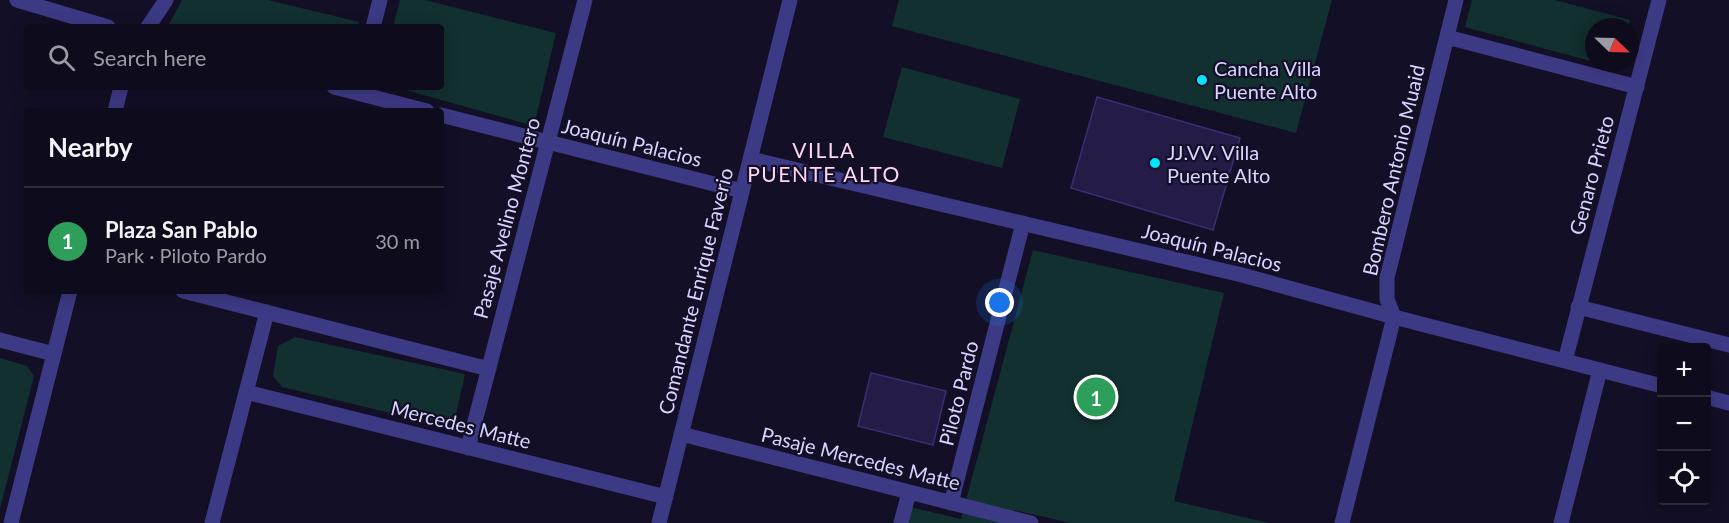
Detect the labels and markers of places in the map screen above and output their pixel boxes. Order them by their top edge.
place label: Cancha Villa Puente Alto [1214,56,1321,103]
marker: Cancha Villa Puente Alto [1195,73,1209,87]
place label: JJ.VV. Villa Puente Alto [1167,140,1270,187]
marker: JJ.VV. Villa Puente Alto [1148,156,1162,170]
pin: 1 [1076,374,1116,420]

